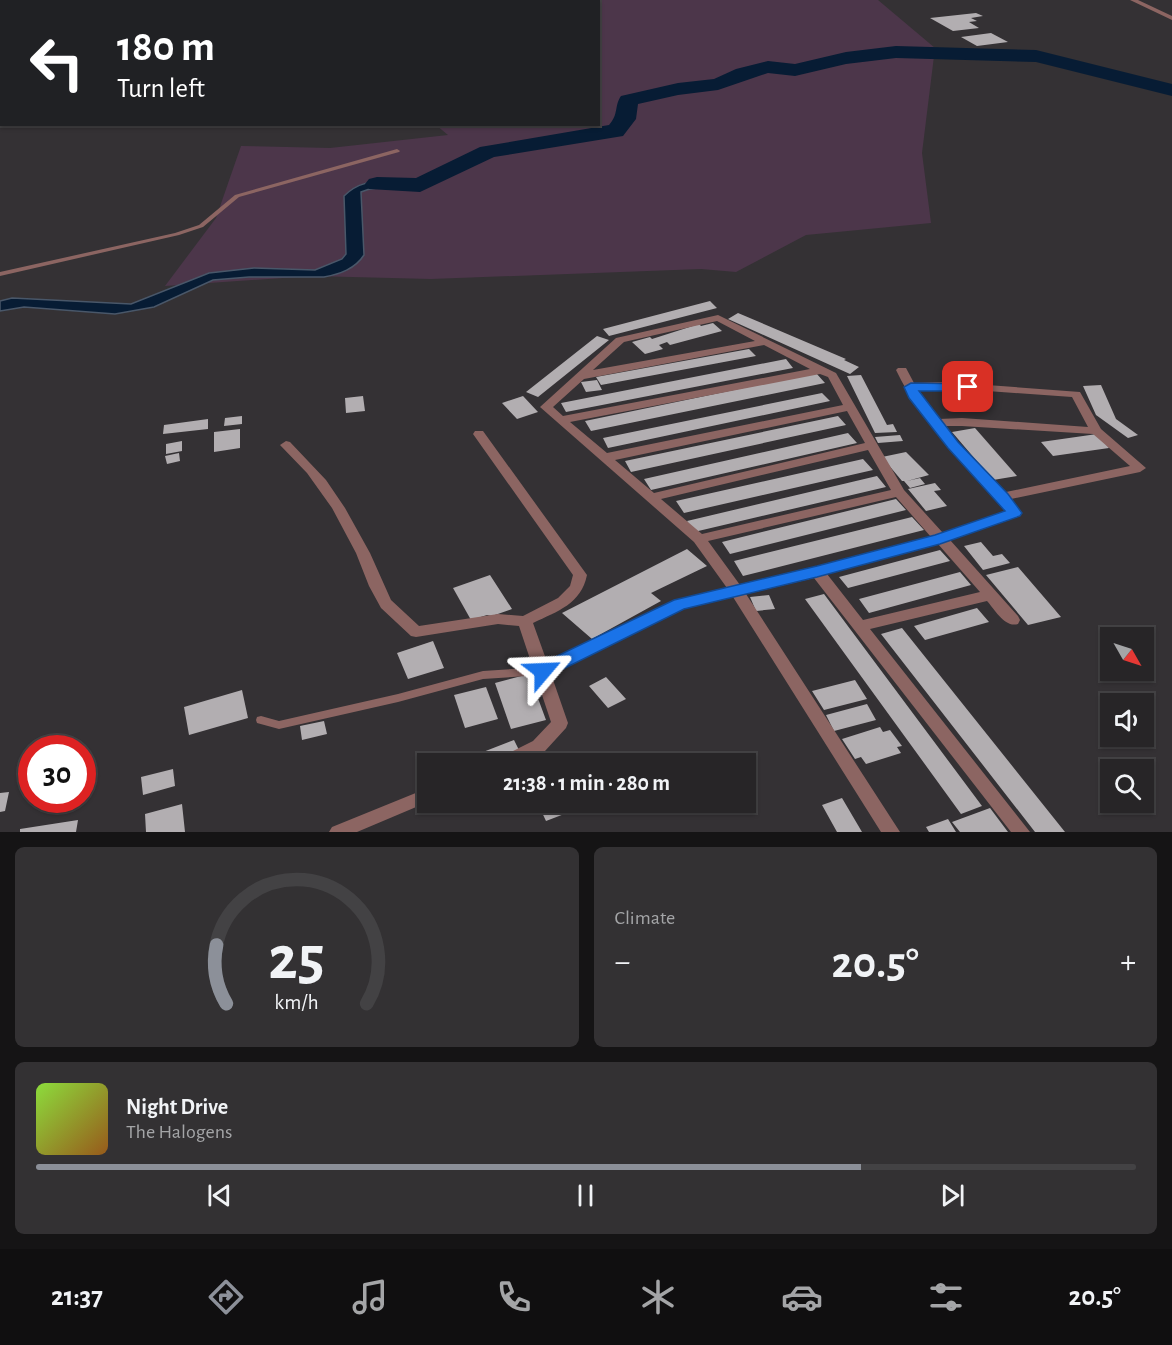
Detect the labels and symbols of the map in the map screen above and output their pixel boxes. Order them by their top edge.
pin [942,361,993,412]
north arrow [1100,627,1154,681]
position arrow [511,639,575,703]
speed limit sign: 30 [18,735,96,813]

